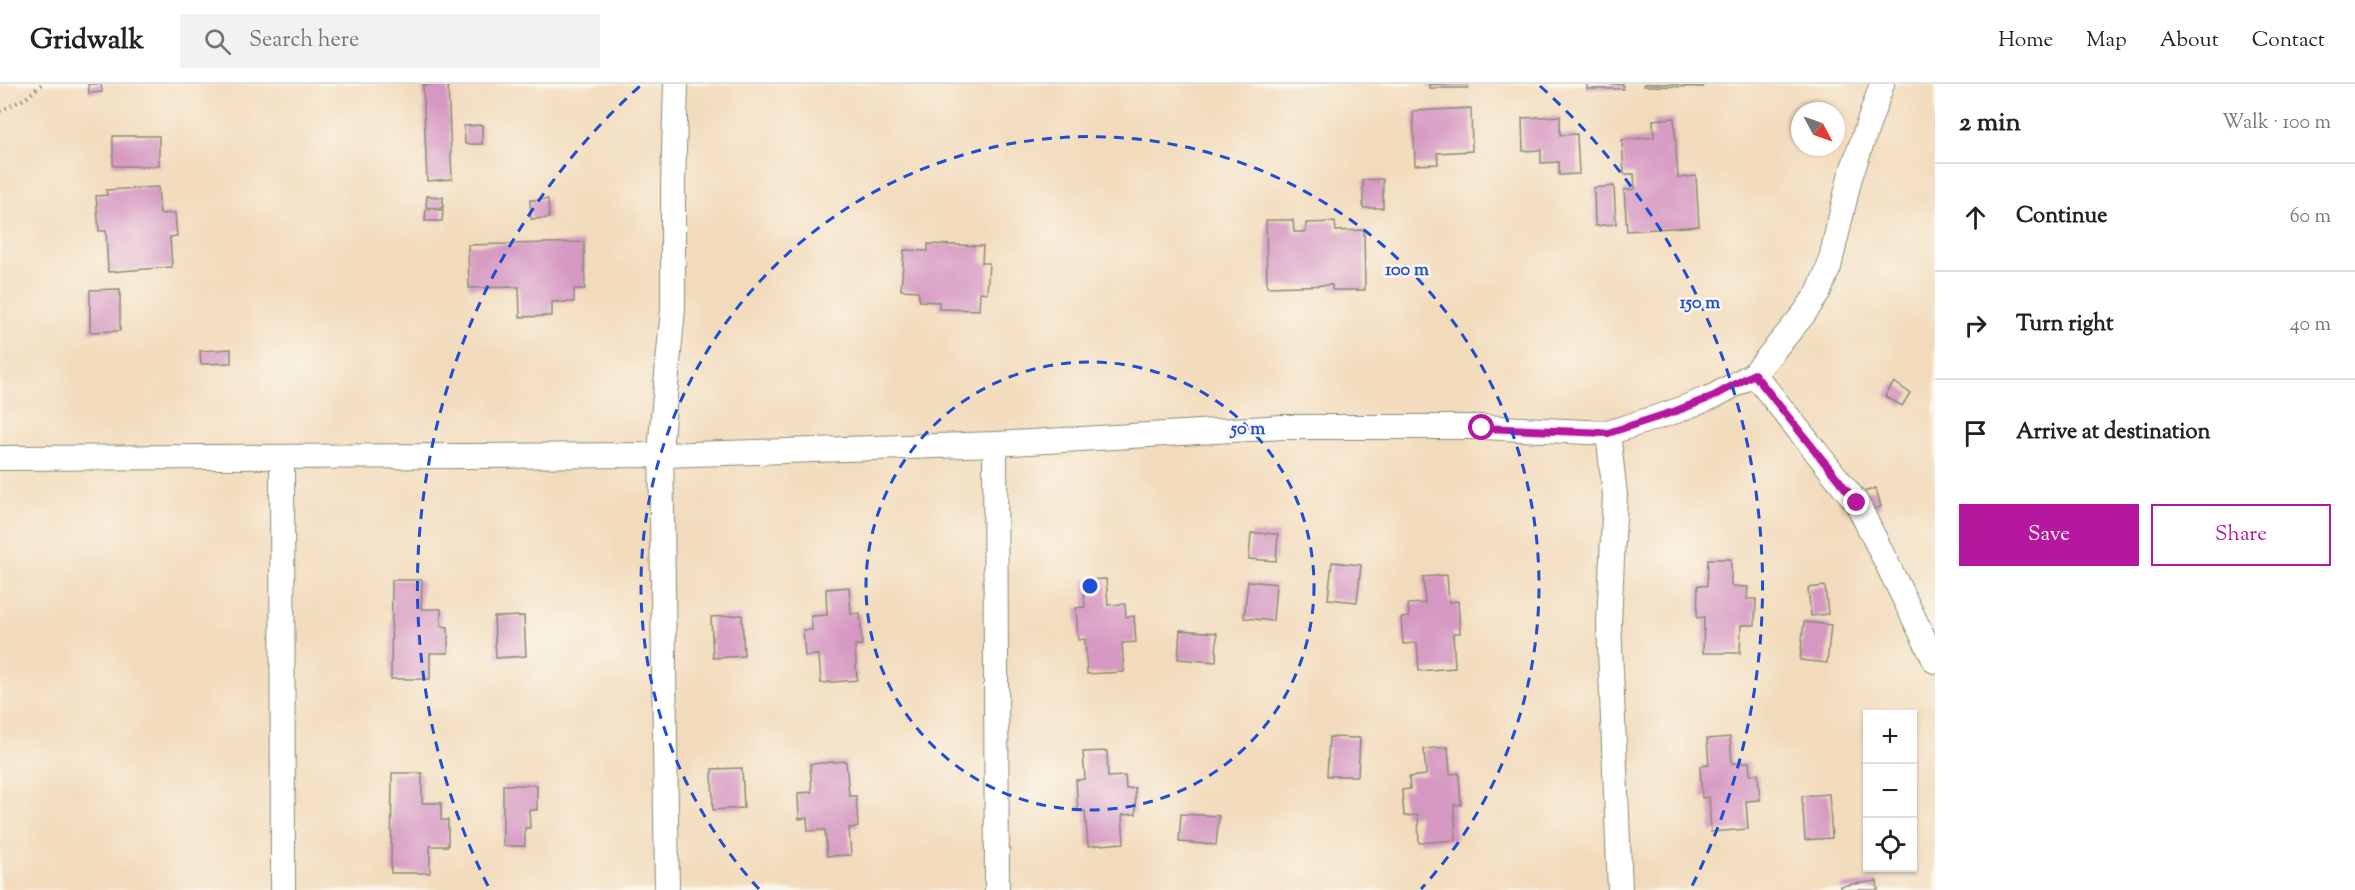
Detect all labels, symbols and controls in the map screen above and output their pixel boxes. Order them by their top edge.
search box [180,14,600,68]
text: Gridwalk [30,21,144,61]
icon: search [201,25,234,58]
text: Search here [249,25,359,57]
text: Home [1998,26,2053,56]
text: Map [2086,26,2127,56]
text: About [2160,26,2219,56]
text: Contact [2252,26,2325,56]
north arrow [1791,102,1845,156]
text: 2 min [1959,105,2021,142]
text: Walk · 100 m [2222,109,2331,138]
icon: ahead [1959,201,1992,234]
text: Continue [2016,201,2107,233]
text: 60 m [2290,203,2331,232]
text: 100 m [1385,258,1429,284]
text: 150 m [1680,291,1720,317]
icon: right [1959,309,1992,342]
text: Turn right [2016,309,2113,341]
text: 40 m [2290,311,2331,340]
route start [1468,414,1494,440]
text: 50 m [1229,417,1265,443]
icon: arrive [1959,417,1992,450]
text: Arrive at destination [2016,417,2211,449]
route end [1843,489,1869,515]
button: Save [1959,504,2139,566]
button: Share [2151,504,2331,566]
centre of rings [1080,576,1100,596]
map controls [1863,710,1917,872]
button: + [1863,710,1917,764]
button: − [1863,764,1917,818]
button: locate [1863,818,1917,872]

